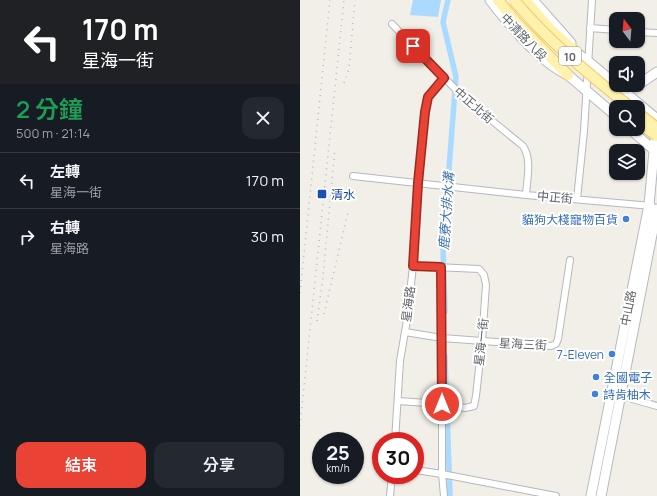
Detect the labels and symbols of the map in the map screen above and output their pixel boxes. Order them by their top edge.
street label: 中清路八段 [497,10,551,64]
north arrow [609,12,645,48]
pin [396,29,430,63]
road number: 10 [559,47,581,65]
street label: 中正北街 [450,83,498,127]
water label: 鹿寮大排水溝 [434,169,458,251]
place label: 清水 [331,186,355,203]
street label: 中正街 [536,187,574,207]
marker: 清水 [316,188,328,200]
place label: 貓狗大棧寵物百貨 [522,211,618,228]
marker: 貓狗大棧寵物百貨 [621,214,631,224]
street label: 星海路 [397,285,419,323]
street label: 中山路 [616,289,640,327]
street label: 星海一街 [470,317,492,367]
street label: 星海三街 [499,334,547,354]
place label: 7-Eleven [557,346,604,363]
marker: 7-Eleven [607,349,617,359]
place label: 全國電子 [604,369,652,386]
marker: 全國電子 [591,372,601,382]
position arrow [421,383,463,425]
place label: 詩肯柚木 [603,386,651,403]
marker: 詩肯柚木 [590,389,600,399]
speed limit sign: 30 [372,432,424,484]

